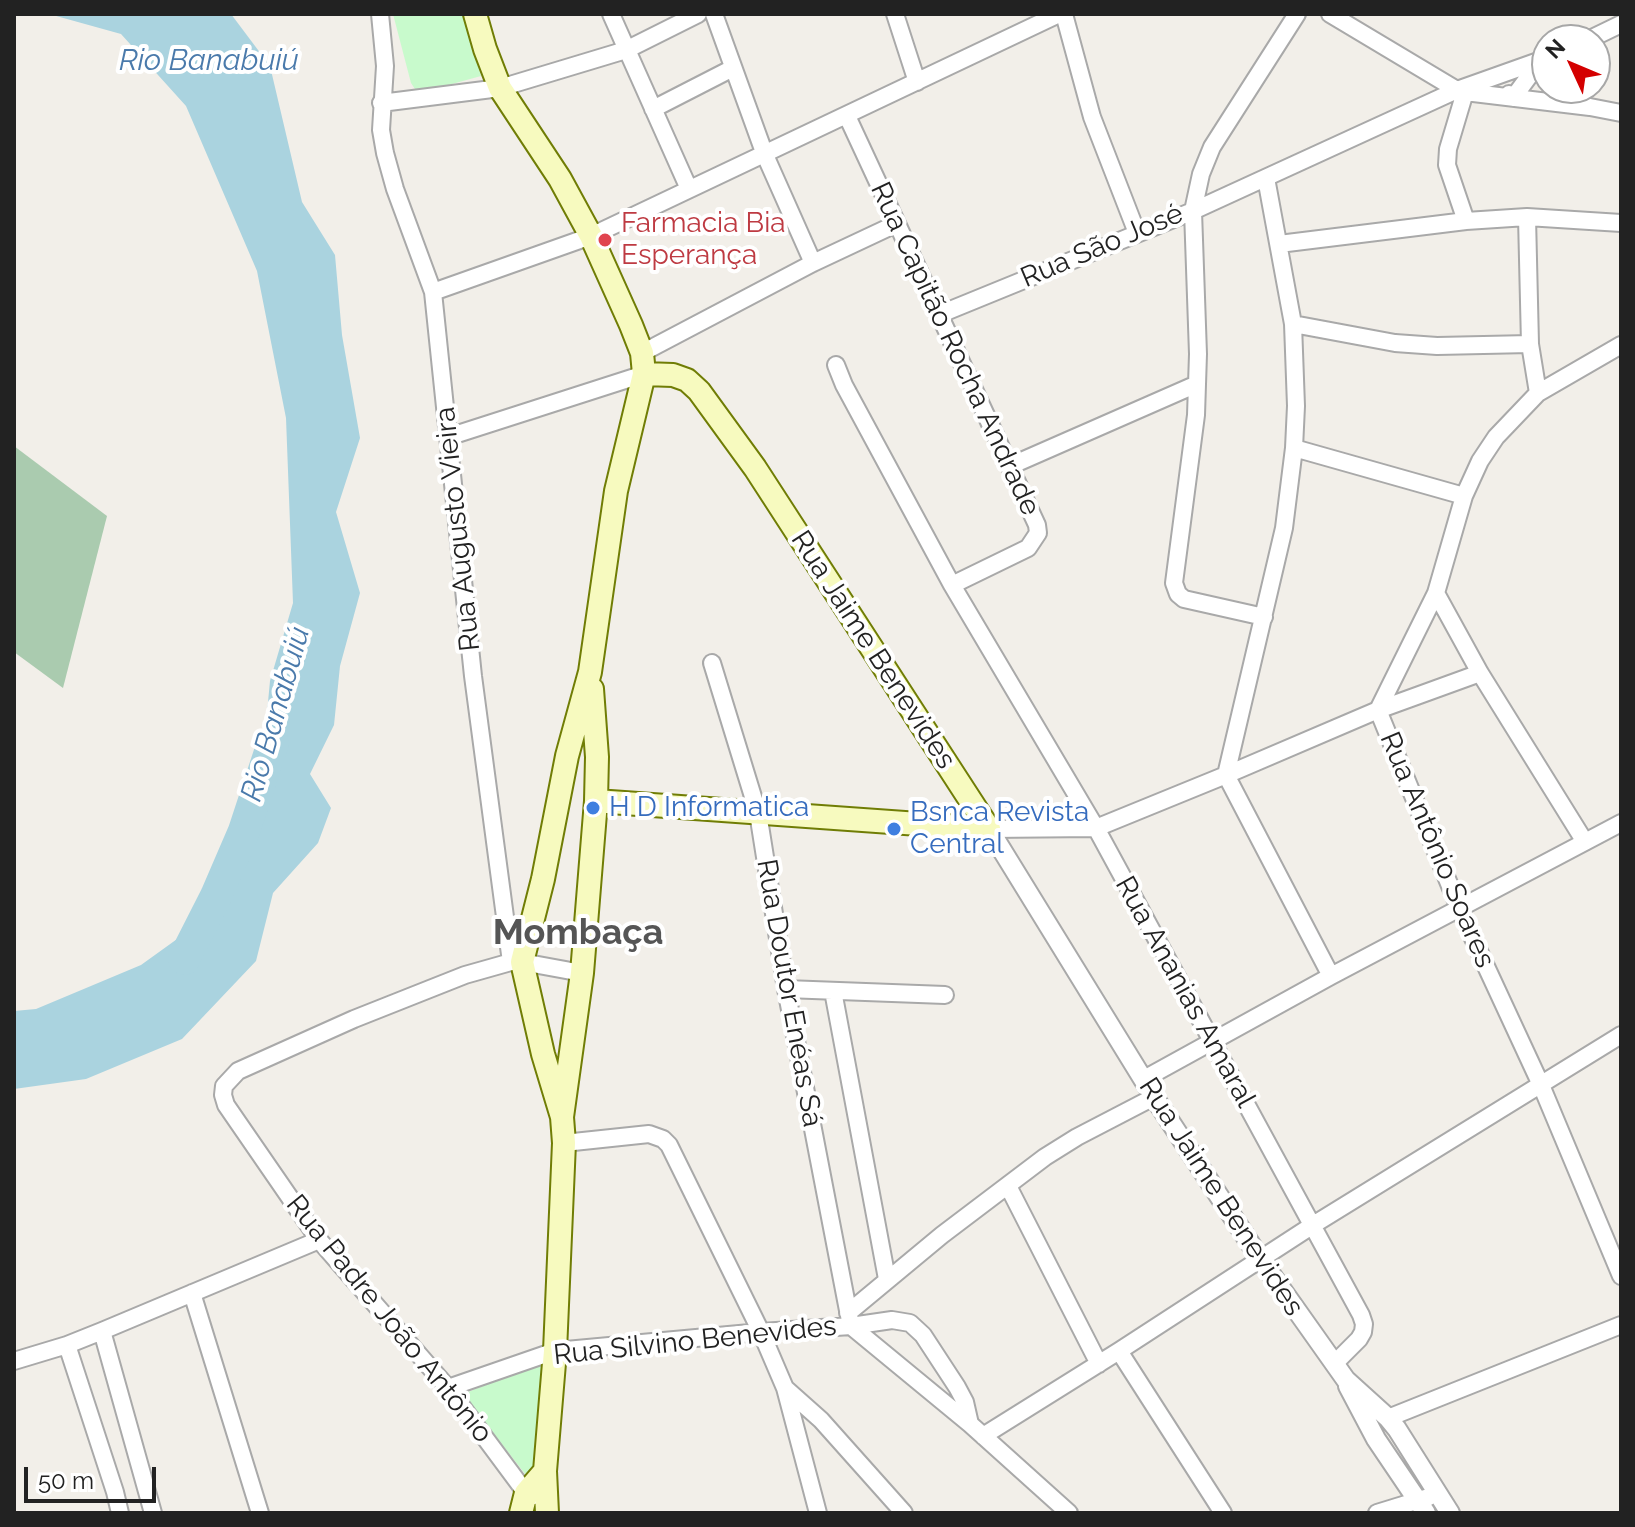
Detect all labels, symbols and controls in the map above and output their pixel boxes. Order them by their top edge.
north arrow [1531,24,1611,104]
text: N [1540,34,1570,64]
water label: Rio Banabuiú [119,43,299,79]
street label: Rua Capitão Rocha Andrade [863,177,1047,521]
street label: Rua São José [1016,197,1188,295]
place label: Farmacia Bia Esperança [621,207,786,273]
marker: Farmacia Bia Esperança [596,231,614,249]
street label: Rua Augusto Vieira [428,405,488,653]
street label: Rua Jaime Benevides [784,525,962,775]
water label: Rio Banabuiú [234,623,318,805]
street label: Rua Antônio Soares [1372,727,1502,973]
place label: H D Informatica [609,791,809,825]
place label: Bsnca Revista Central [910,796,1089,862]
marker: H D Informatica [584,799,602,817]
marker: Bsnca Revista Central [885,820,903,838]
street label: Rua Doutor Enéas Sá [749,857,829,1129]
street label: Rua Ananias Amaral [1108,871,1262,1113]
district label: Mombaça [493,911,663,955]
street label: Rua Jaime Benevides [1132,1072,1310,1322]
street label: Rua Padre João Antônio [279,1188,499,1450]
street label: Rua Silvino Benevides [552,1309,838,1373]
scale bar [28,1451,160,1501]
text: 50 m [38,1466,94,1495]

